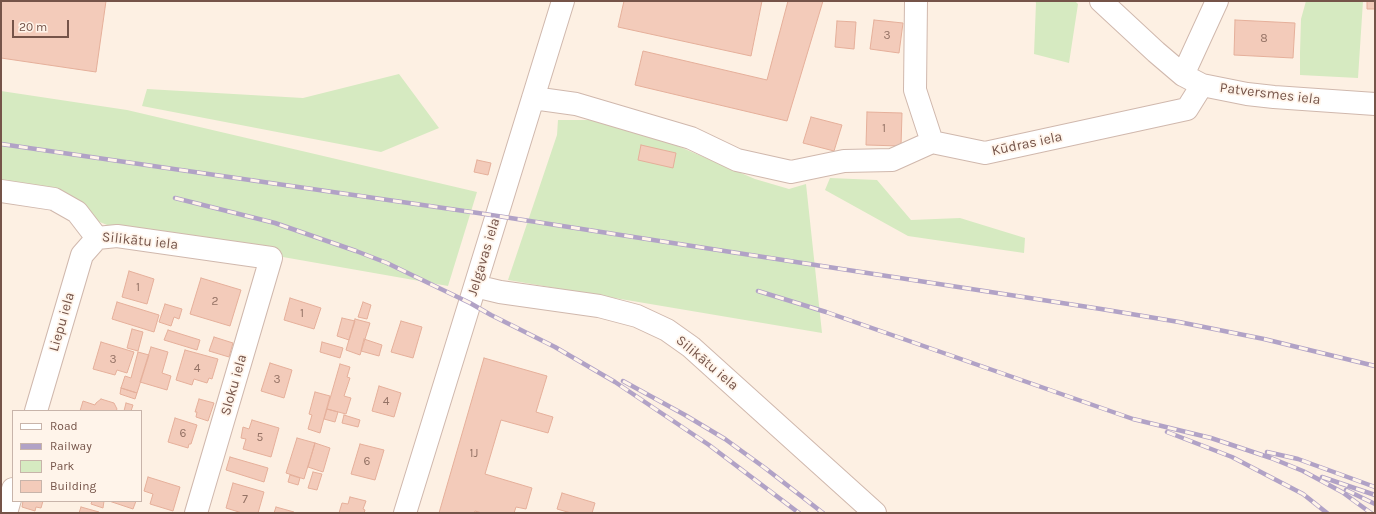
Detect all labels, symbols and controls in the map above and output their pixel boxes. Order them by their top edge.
scale bar [14,12,71,38]
text: 20 m [19,20,47,34]
house number: 3 [883,29,891,43]
house number: 8 [1260,32,1268,46]
street label: Patversmes iela [1219,79,1321,109]
house number: 1 [882,122,886,136]
street label: Kūdras iela [990,128,1064,160]
street label: Jelgavas iela [464,216,504,298]
street label: Silikātu iela [101,229,179,253]
house number: 1 [136,281,140,295]
street label: Liepu iela [46,290,78,354]
house number: 2 [212,295,218,309]
house number: 1 [300,307,304,321]
street label: Silikātu iela [672,332,742,394]
house number: 3 [109,353,117,367]
street label: Sloku iela [217,353,251,417]
house number: 4 [194,362,200,376]
house number: 3 [273,373,281,387]
house number: 4 [383,395,389,409]
legend [12,410,142,502]
text: Road [50,419,78,433]
house number: 6 [180,427,186,441]
house number: 5 [257,431,263,445]
text: Railway [50,439,92,453]
house number: 1J [470,447,478,461]
house number: 6 [364,455,370,469]
text: Park [50,459,74,473]
text: Building [50,479,96,493]
house number: 7 [242,493,248,507]

